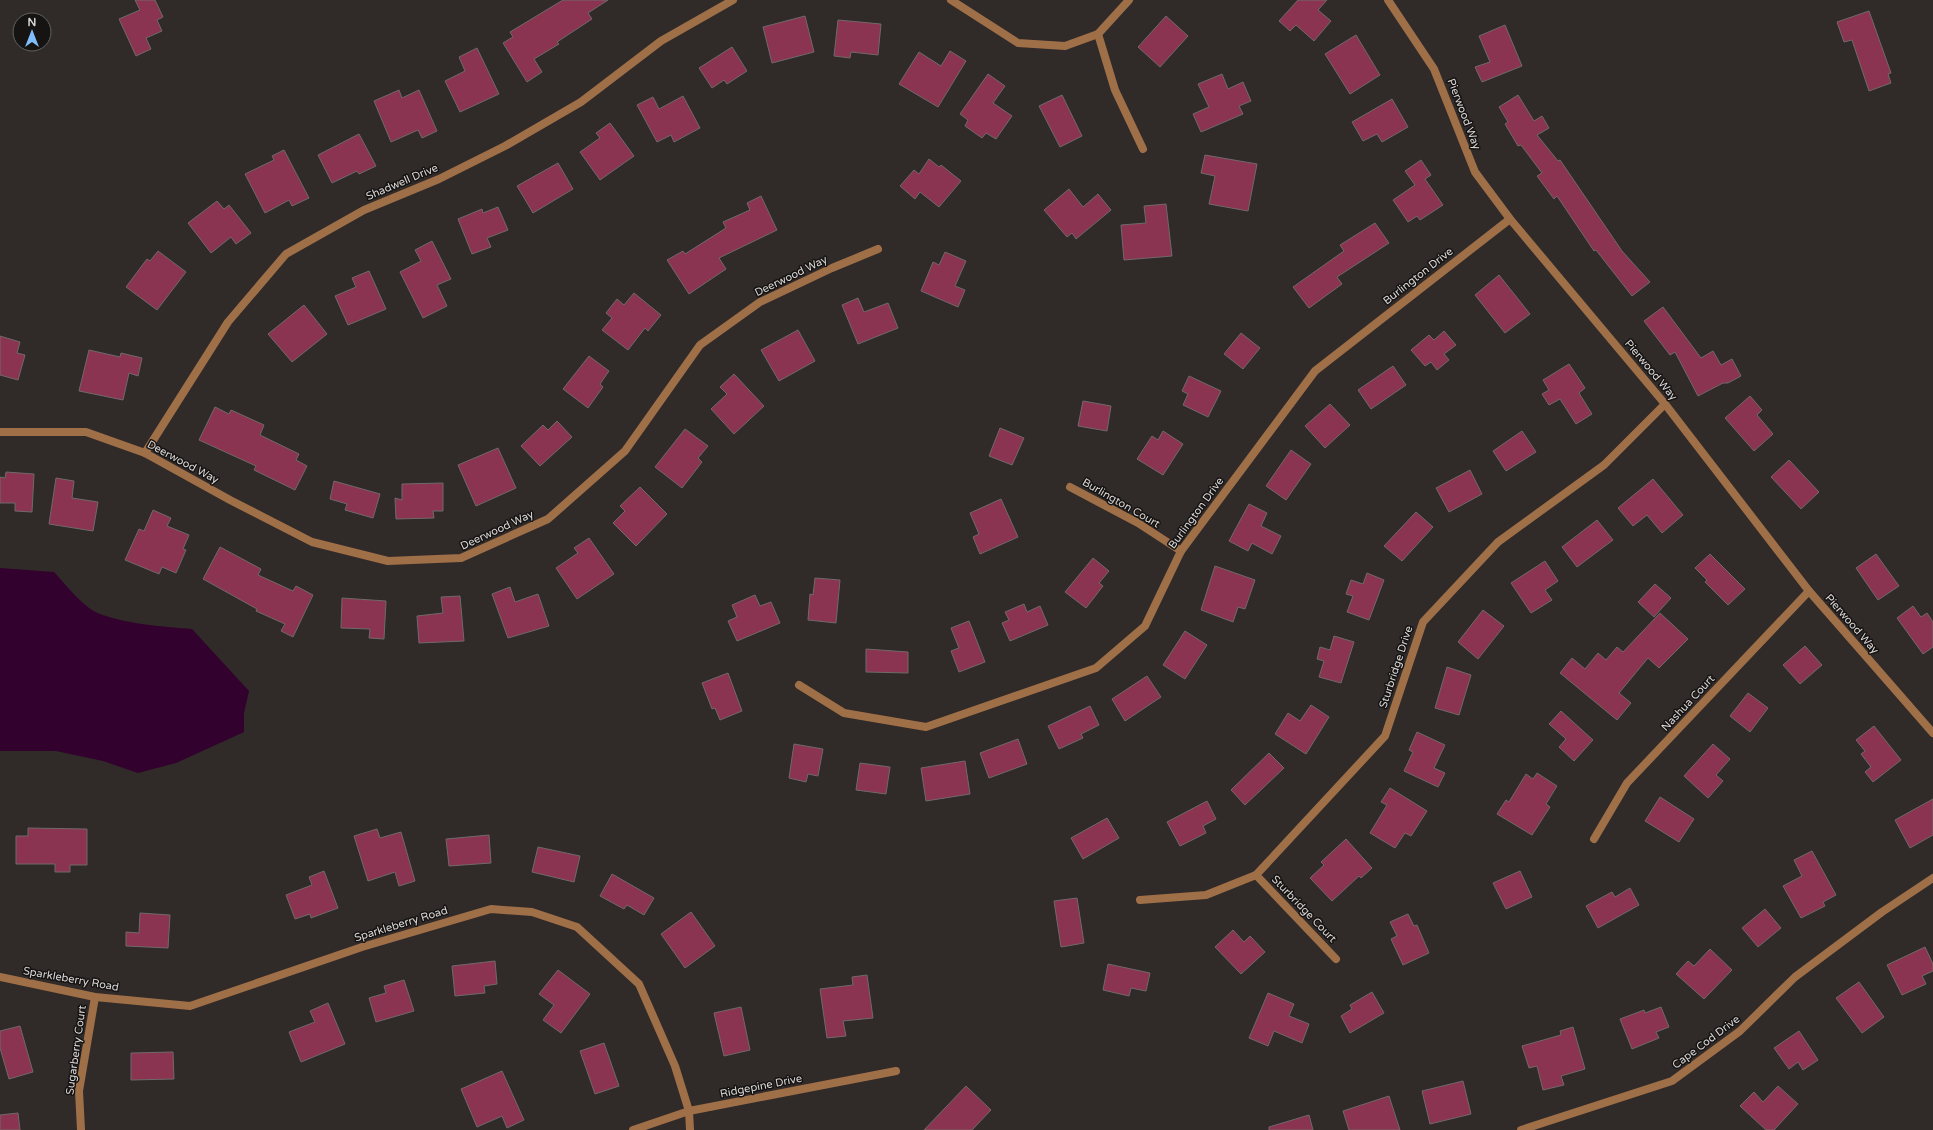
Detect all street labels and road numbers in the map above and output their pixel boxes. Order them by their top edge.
street label: Pierwood Way [1444,77,1484,151]
street label: Shadwell Drive [364,161,440,203]
street label: Burlington Drive [1380,245,1456,307]
street label: Deerwood Way [753,253,830,299]
street label: Pierwood Way [1622,337,1680,403]
street label: Deerwood Way [145,438,221,486]
street label: Burlington Drive [1166,475,1226,551]
street label: Burlington Court [1080,476,1162,530]
street label: Deerwood Way [458,507,536,553]
street label: Pierwood Way [1823,591,1882,657]
street label: Sturbridge Drive [1377,624,1415,710]
street label: Nashua Court [1659,672,1717,734]
street label: Sturbridge Court [1269,873,1339,945]
street label: Sparkleberry Road [353,904,449,944]
street label: Sparkleberry Road [22,964,120,994]
street label: Sugarberry Court [63,1004,89,1096]
street label: Cape Cod Drive [1670,1012,1742,1072]
street label: Ridgepine Drive [719,1072,803,1100]

